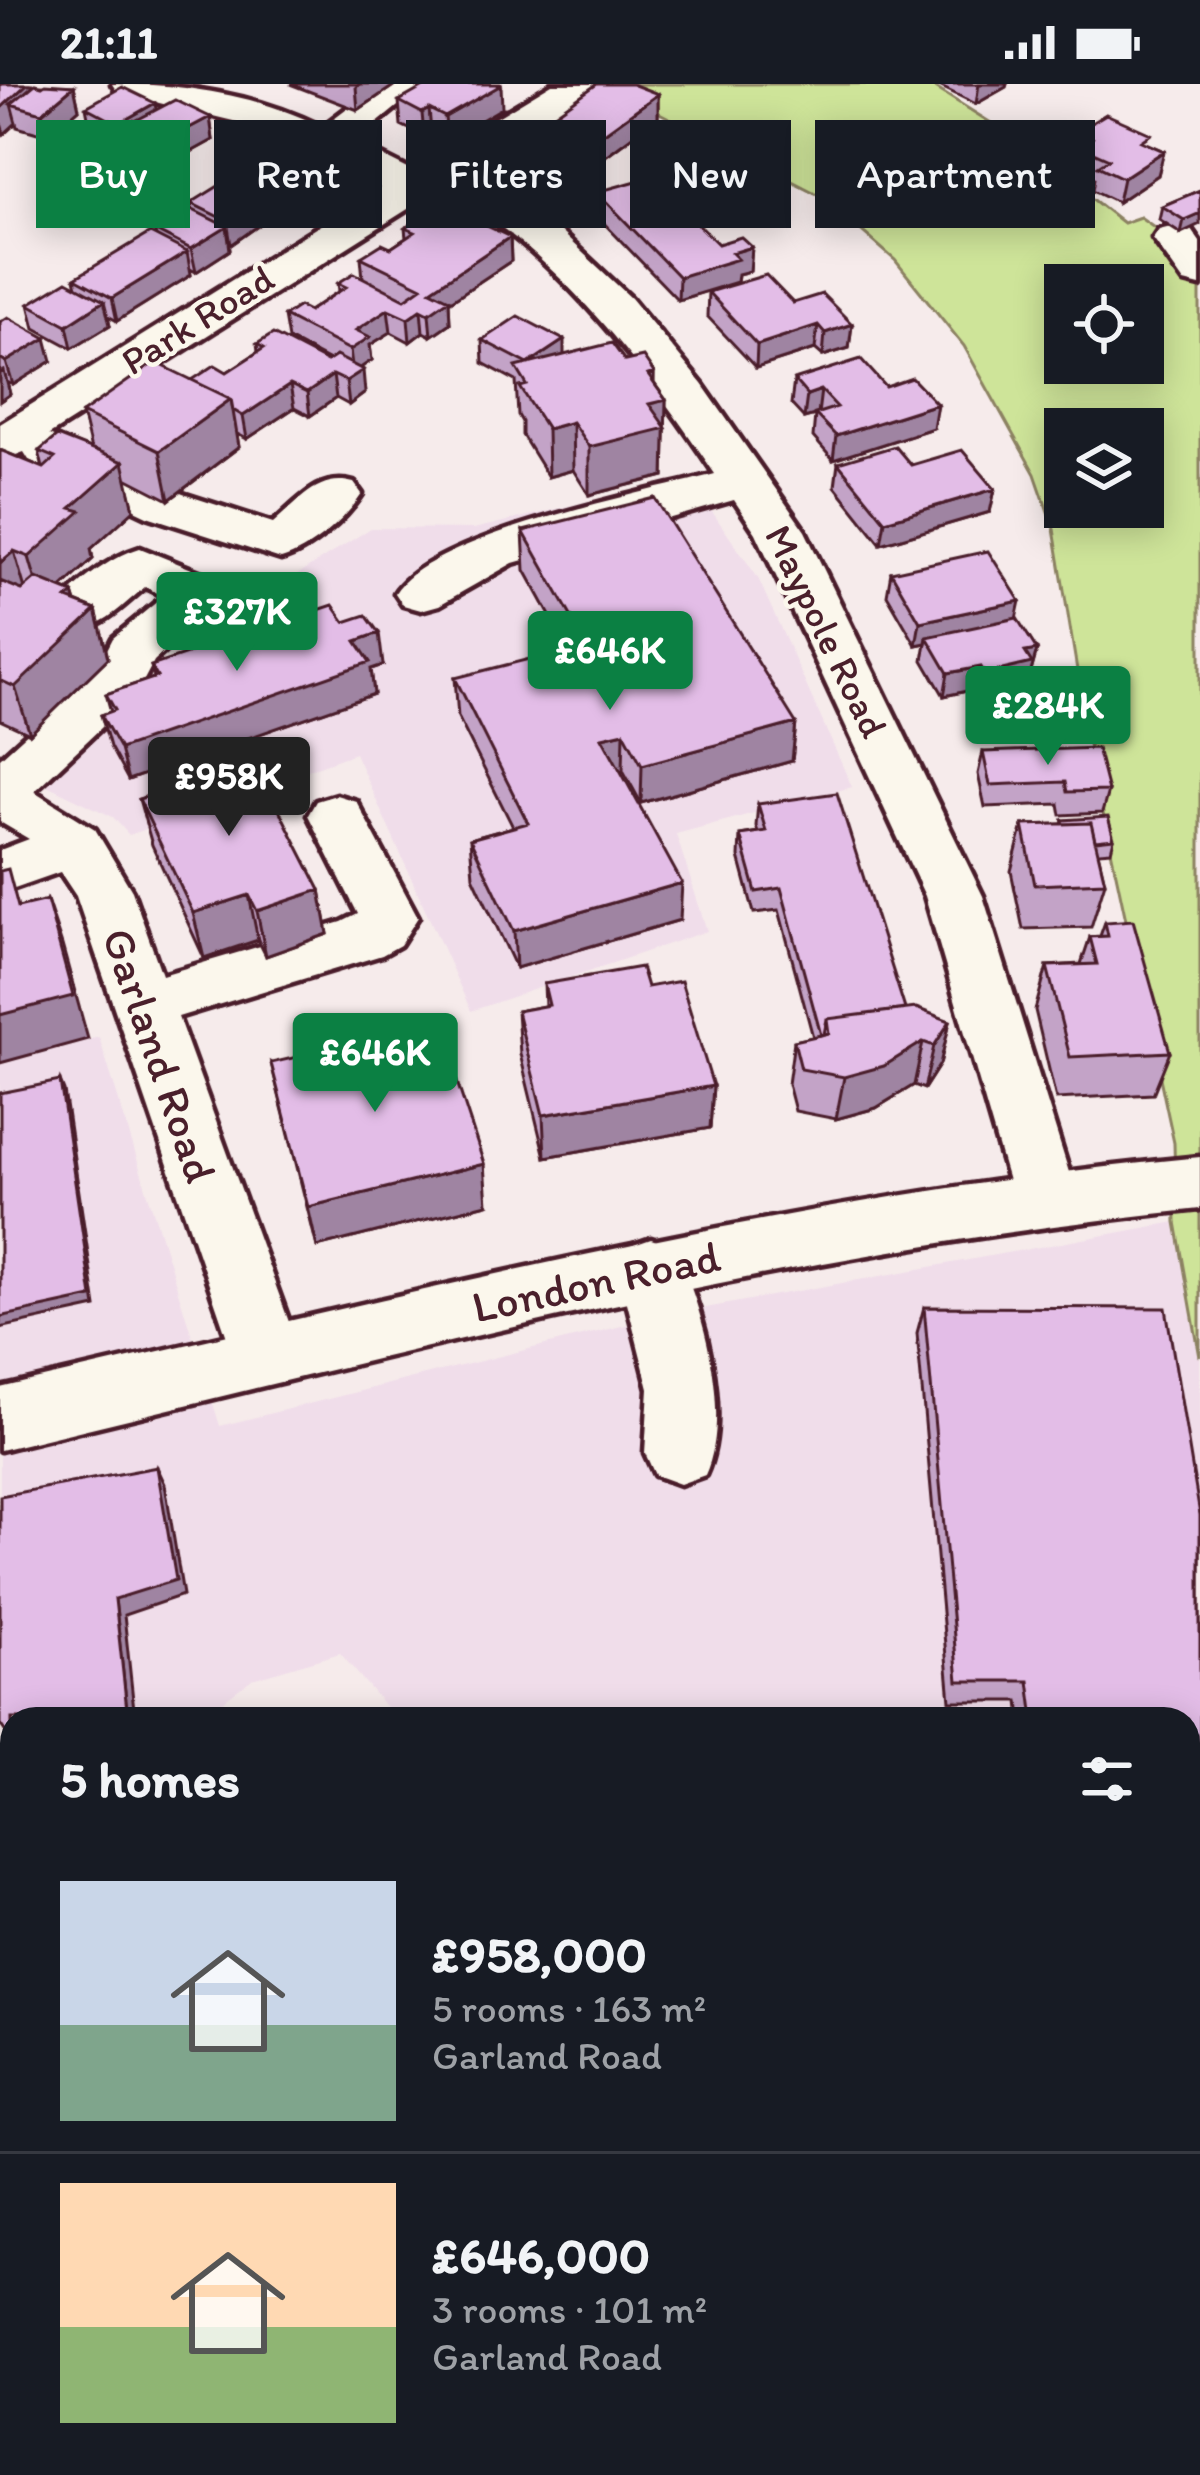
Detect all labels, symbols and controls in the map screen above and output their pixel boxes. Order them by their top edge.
text: 21:11 [60,15,157,69]
chip: Buy [36,120,190,228]
chip: Rent [214,120,382,228]
chip: Filters [406,120,606,228]
chip: New [630,120,791,228]
chip: Apartment [815,120,1095,228]
street label: Park Road [112,254,282,385]
map controls [1044,264,1164,528]
button: locate [1044,264,1164,384]
button: layers [1044,408,1164,528]
street label: Maypole Road [755,517,898,746]
pin: £327K [153,572,321,674]
text: £327K [184,587,290,634]
pin: £646K [526,611,694,713]
text: £646K [555,626,665,673]
pin: £284K [964,666,1132,768]
text: £284K [992,681,1104,728]
pin: £958K [145,737,313,839]
text: £958K [175,752,283,799]
street label: Garland Road [91,921,229,1189]
pin: £646K [291,1013,459,1115]
text: £646K [320,1028,430,1075]
street label: London Road [467,1228,725,1334]
icon: filters [1074,1746,1140,1812]
text: 5 homes [60,1749,240,1810]
text: £958,000 [432,1924,647,1985]
icon: home [156,1929,300,2073]
text: 5 rooms · 163 m² [432,1985,706,2032]
text: Garland Road [432,2032,662,2079]
text: £646,000 [432,2225,650,2286]
icon: home [156,2231,300,2375]
text: 3 rooms · 101 m² [432,2286,707,2333]
text: Garland Road [432,2333,662,2380]

